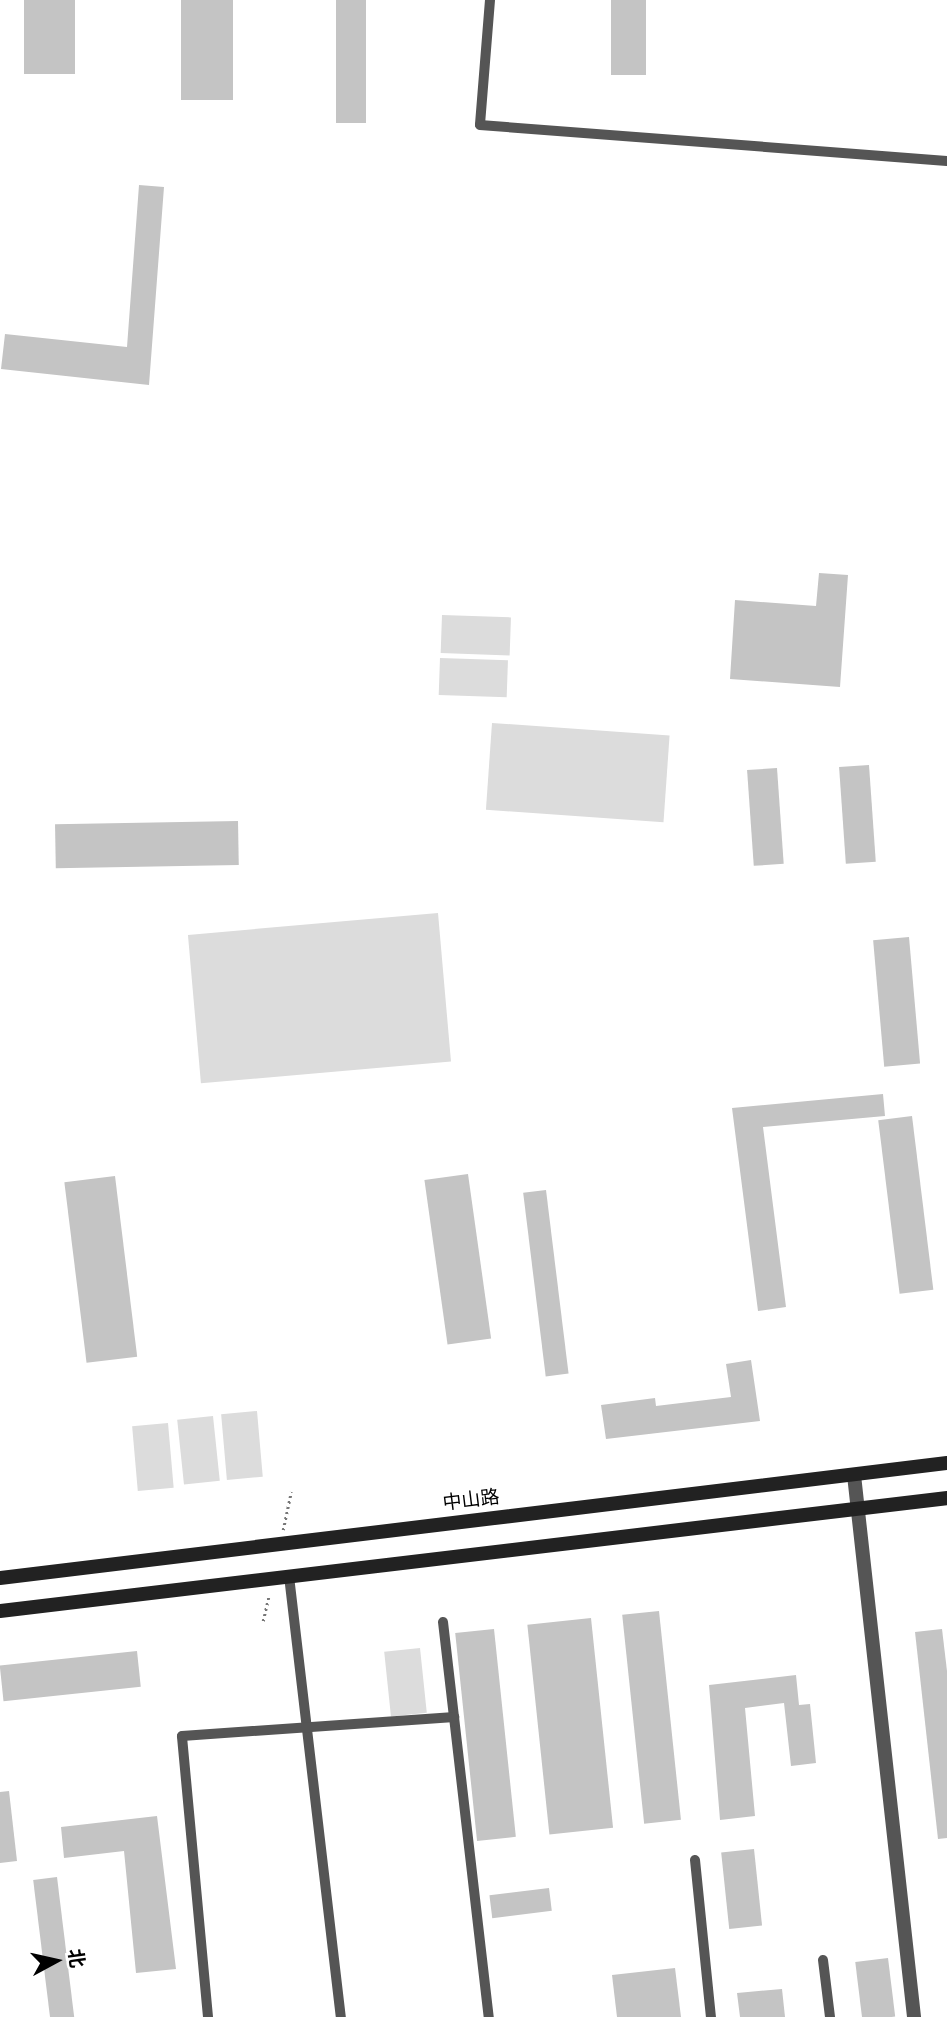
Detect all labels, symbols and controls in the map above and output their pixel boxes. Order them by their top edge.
street label: 中山路 [441,1485,501,1515]
north arrow [21,1926,91,1996]
text: 北 [65,1947,89,1969]

